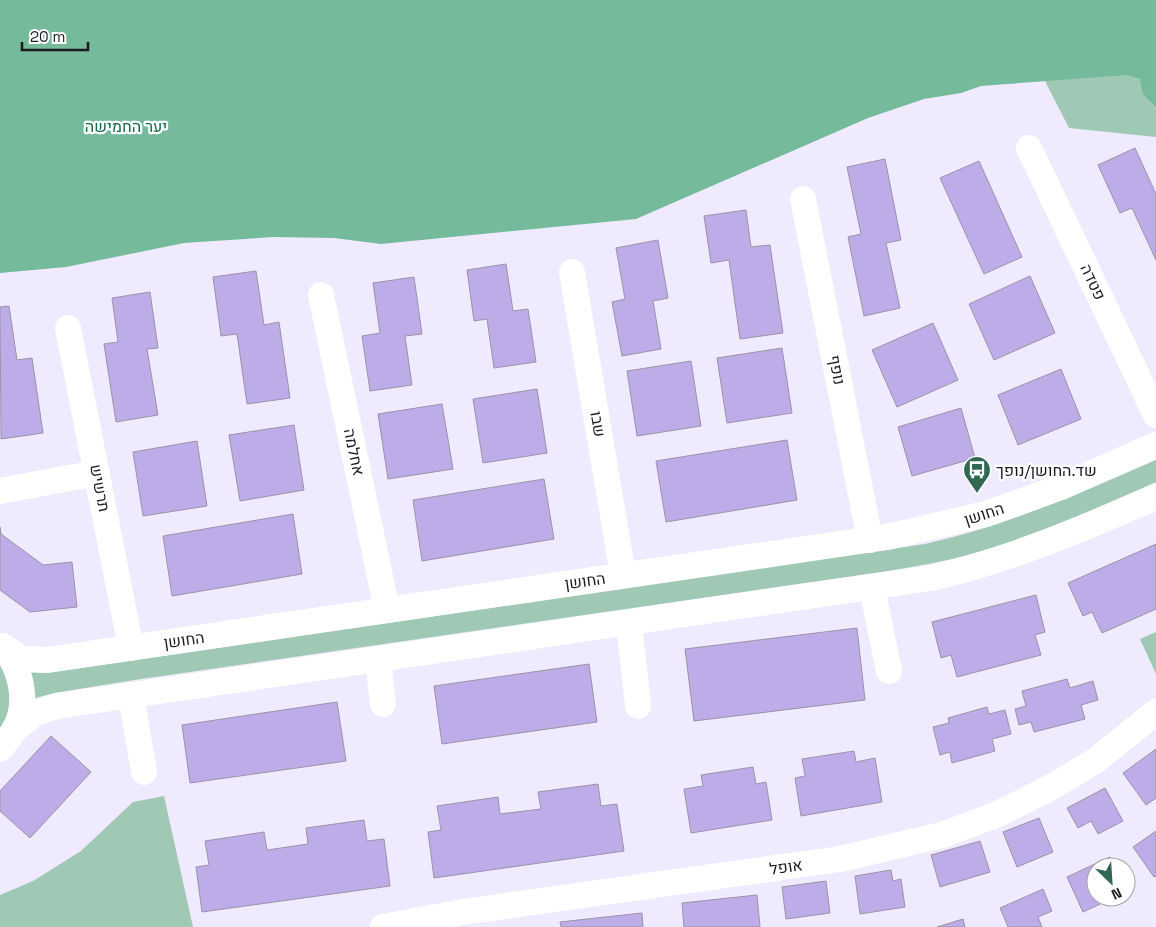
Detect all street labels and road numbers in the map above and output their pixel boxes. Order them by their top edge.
street label: פטדה [1076,261,1110,303]
street label: נופף [824,353,850,387]
street label: שבו [585,409,611,439]
street label: אחלמה [339,426,369,478]
street label: תרשיש [85,462,115,514]
street label: החושן [961,498,1007,530]
street label: החושן [563,568,607,594]
street label: החושן [162,627,206,653]
street label: אופל [768,854,804,880]

